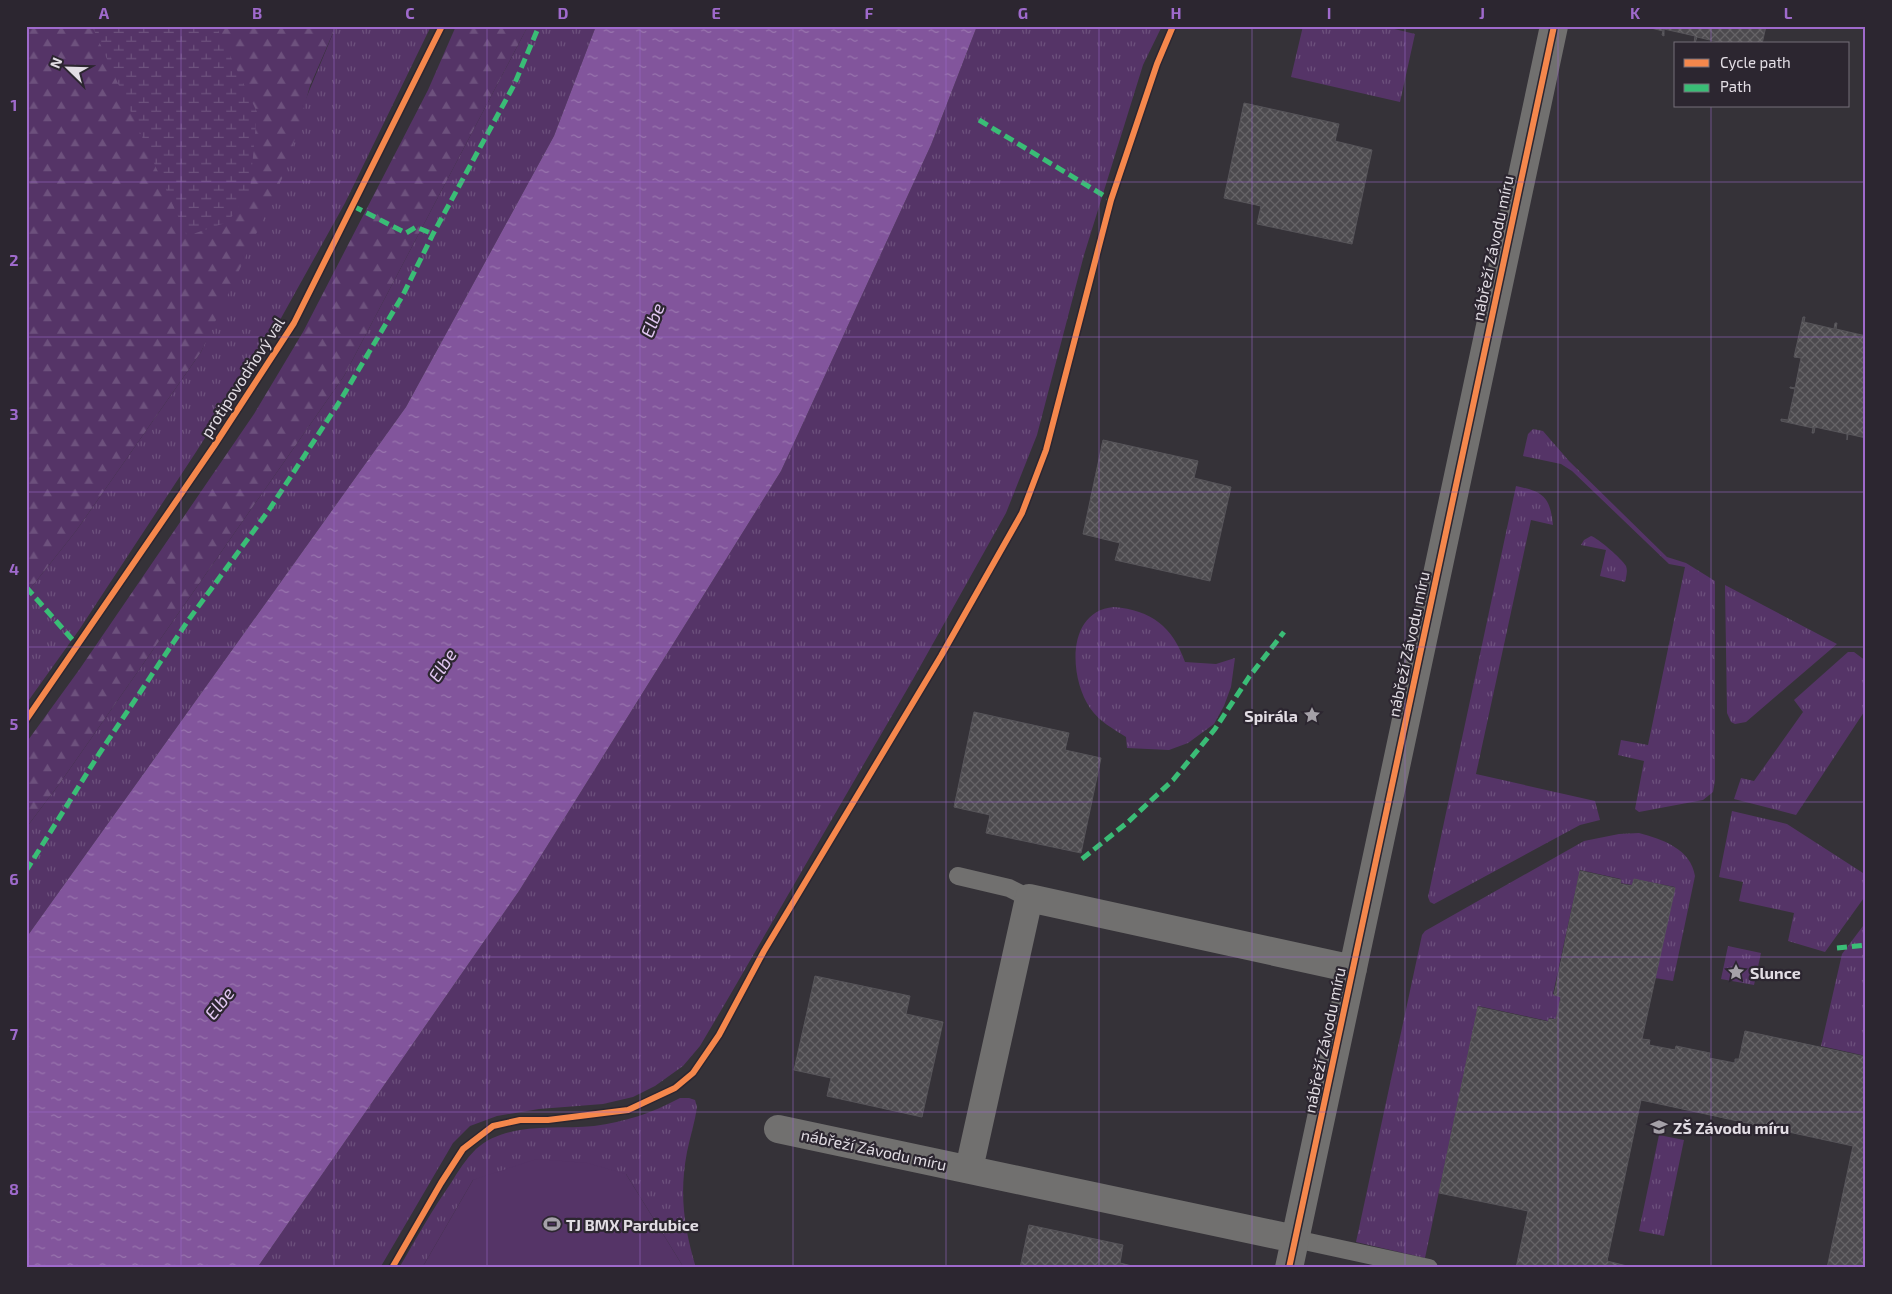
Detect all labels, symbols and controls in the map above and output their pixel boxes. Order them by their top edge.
text: A [99,3,110,22]
text: B [252,3,262,22]
text: C [405,3,415,22]
text: D [558,3,569,22]
text: E [711,3,721,22]
text: F [865,3,874,22]
text: G [1018,3,1028,22]
text: H [1170,3,1182,22]
text: I [1327,3,1331,22]
text: J [1479,3,1485,22]
text: K [1630,3,1641,22]
text: L [1784,3,1793,22]
north arrow [42,42,92,92]
legend [1674,42,1850,108]
text: Cycle path [1720,53,1791,71]
text: N [46,55,65,71]
text: Path [1720,77,1751,95]
text: 1 [11,95,17,114]
street label: nábřeží Závodu míru [1467,173,1517,323]
text: 2 [9,250,19,269]
water label: Elbe [635,299,669,340]
street label: protipovodňový val [196,313,288,441]
text: 3 [9,404,19,423]
text: 4 [9,559,19,578]
street label: nábřeží Závodu míru [1383,569,1433,719]
water label: Elbe [423,644,461,686]
place icon: Spirála [1302,705,1322,725]
place label: Spirála [1244,706,1298,725]
text: 5 [10,714,19,733]
text: 6 [9,869,19,888]
place icon: Slunce [1726,962,1746,982]
place label: Slunce [1750,963,1801,982]
street label: nábřeží Závodu míru [1299,965,1349,1115]
water label: Elbe [199,982,239,1024]
text: 7 [10,1024,19,1043]
school or university icon: ZŠ Závodu míru [1649,1117,1669,1137]
place label: ZŠ Závodu míru [1673,1118,1789,1137]
street label: nábřeží Závodu míru [799,1124,949,1174]
text: 8 [9,1179,19,1198]
sports icon: TJ BMX Pardubice [542,1214,562,1234]
place label: TJ BMX Pardubice [566,1215,699,1234]

